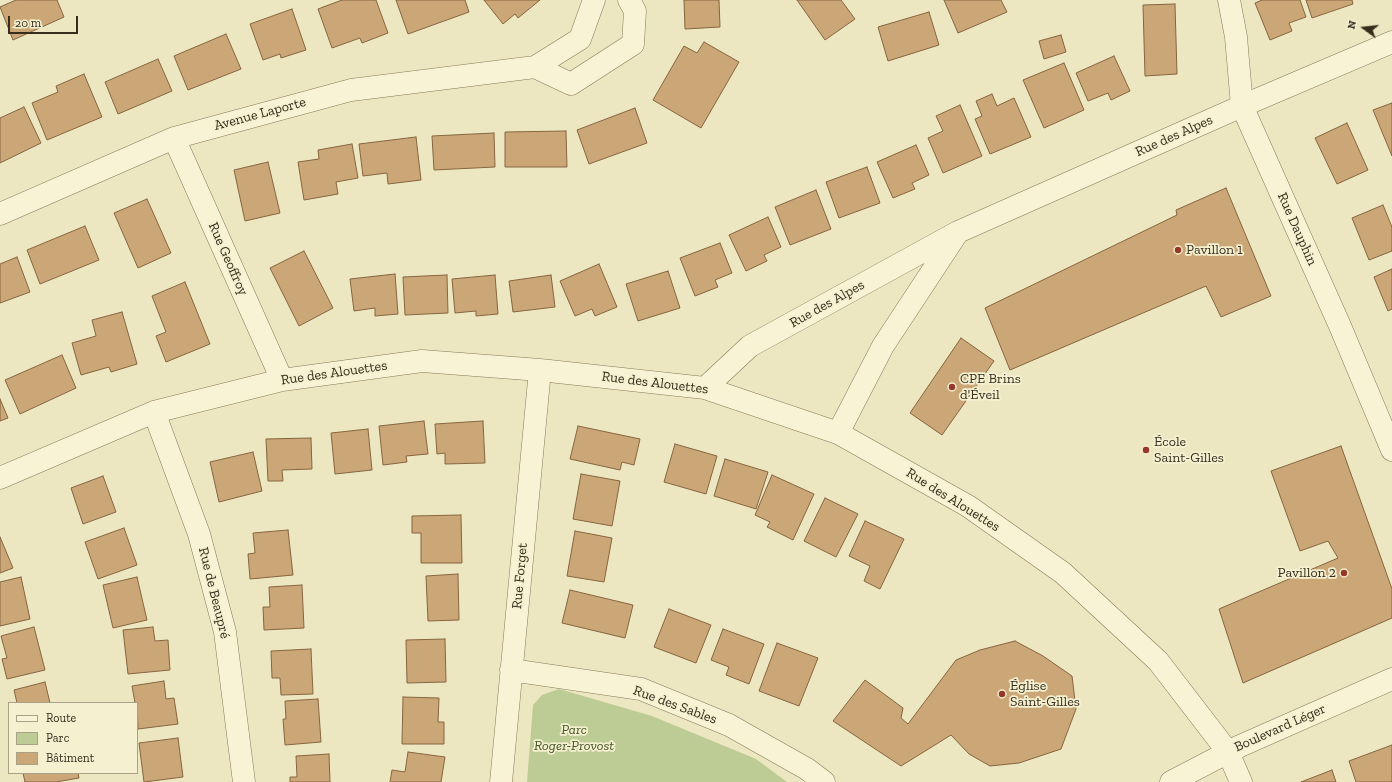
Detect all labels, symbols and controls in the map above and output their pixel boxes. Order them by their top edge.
scale bar [10,8,80,34]
north arrow [1344,8,1384,48]
text: 20 m [15,16,41,30]
text: N [1345,19,1359,30]
street label: Avenue Laporte [212,94,308,134]
street label: Rue des Alpes [1133,111,1215,161]
street label: Rue Dauphin [1273,190,1321,268]
street label: Rue Geoffroy [204,220,252,298]
place label: Pavillon 1 [1186,242,1243,258]
marker: Pavillon 1 [1173,245,1183,255]
street label: Rue des Alpes [787,277,867,331]
street label: Rue des Alouettes [280,357,388,389]
street label: Rue des Alouettes [601,368,709,398]
place label: CPE Brins d'Éveil [960,371,1021,404]
marker: CPE Brins d'Éveil [947,382,957,392]
place label: École Saint-Gilles [1154,434,1224,466]
marker: École Saint-Gilles [1141,445,1151,455]
street label: Rue des Alouettes [903,464,1003,536]
street label: Rue Forget [509,542,531,610]
street label: Rue de Beaupré [195,546,233,640]
place label: Pavillon 2 [1277,565,1336,581]
marker: Pavillon 2 [1339,568,1349,578]
place label: Église Saint-Gilles [1010,678,1080,710]
street label: Rue des Sables [631,682,719,728]
marker: Église Saint-Gilles [997,689,1007,699]
street label: Boulevard Léger [1232,700,1328,756]
legend [8,702,138,774]
text: Route [46,711,76,725]
park label: Parc Roger-Provost [534,722,614,754]
text: Parc [46,731,69,745]
text: Bâtiment [46,751,94,765]

